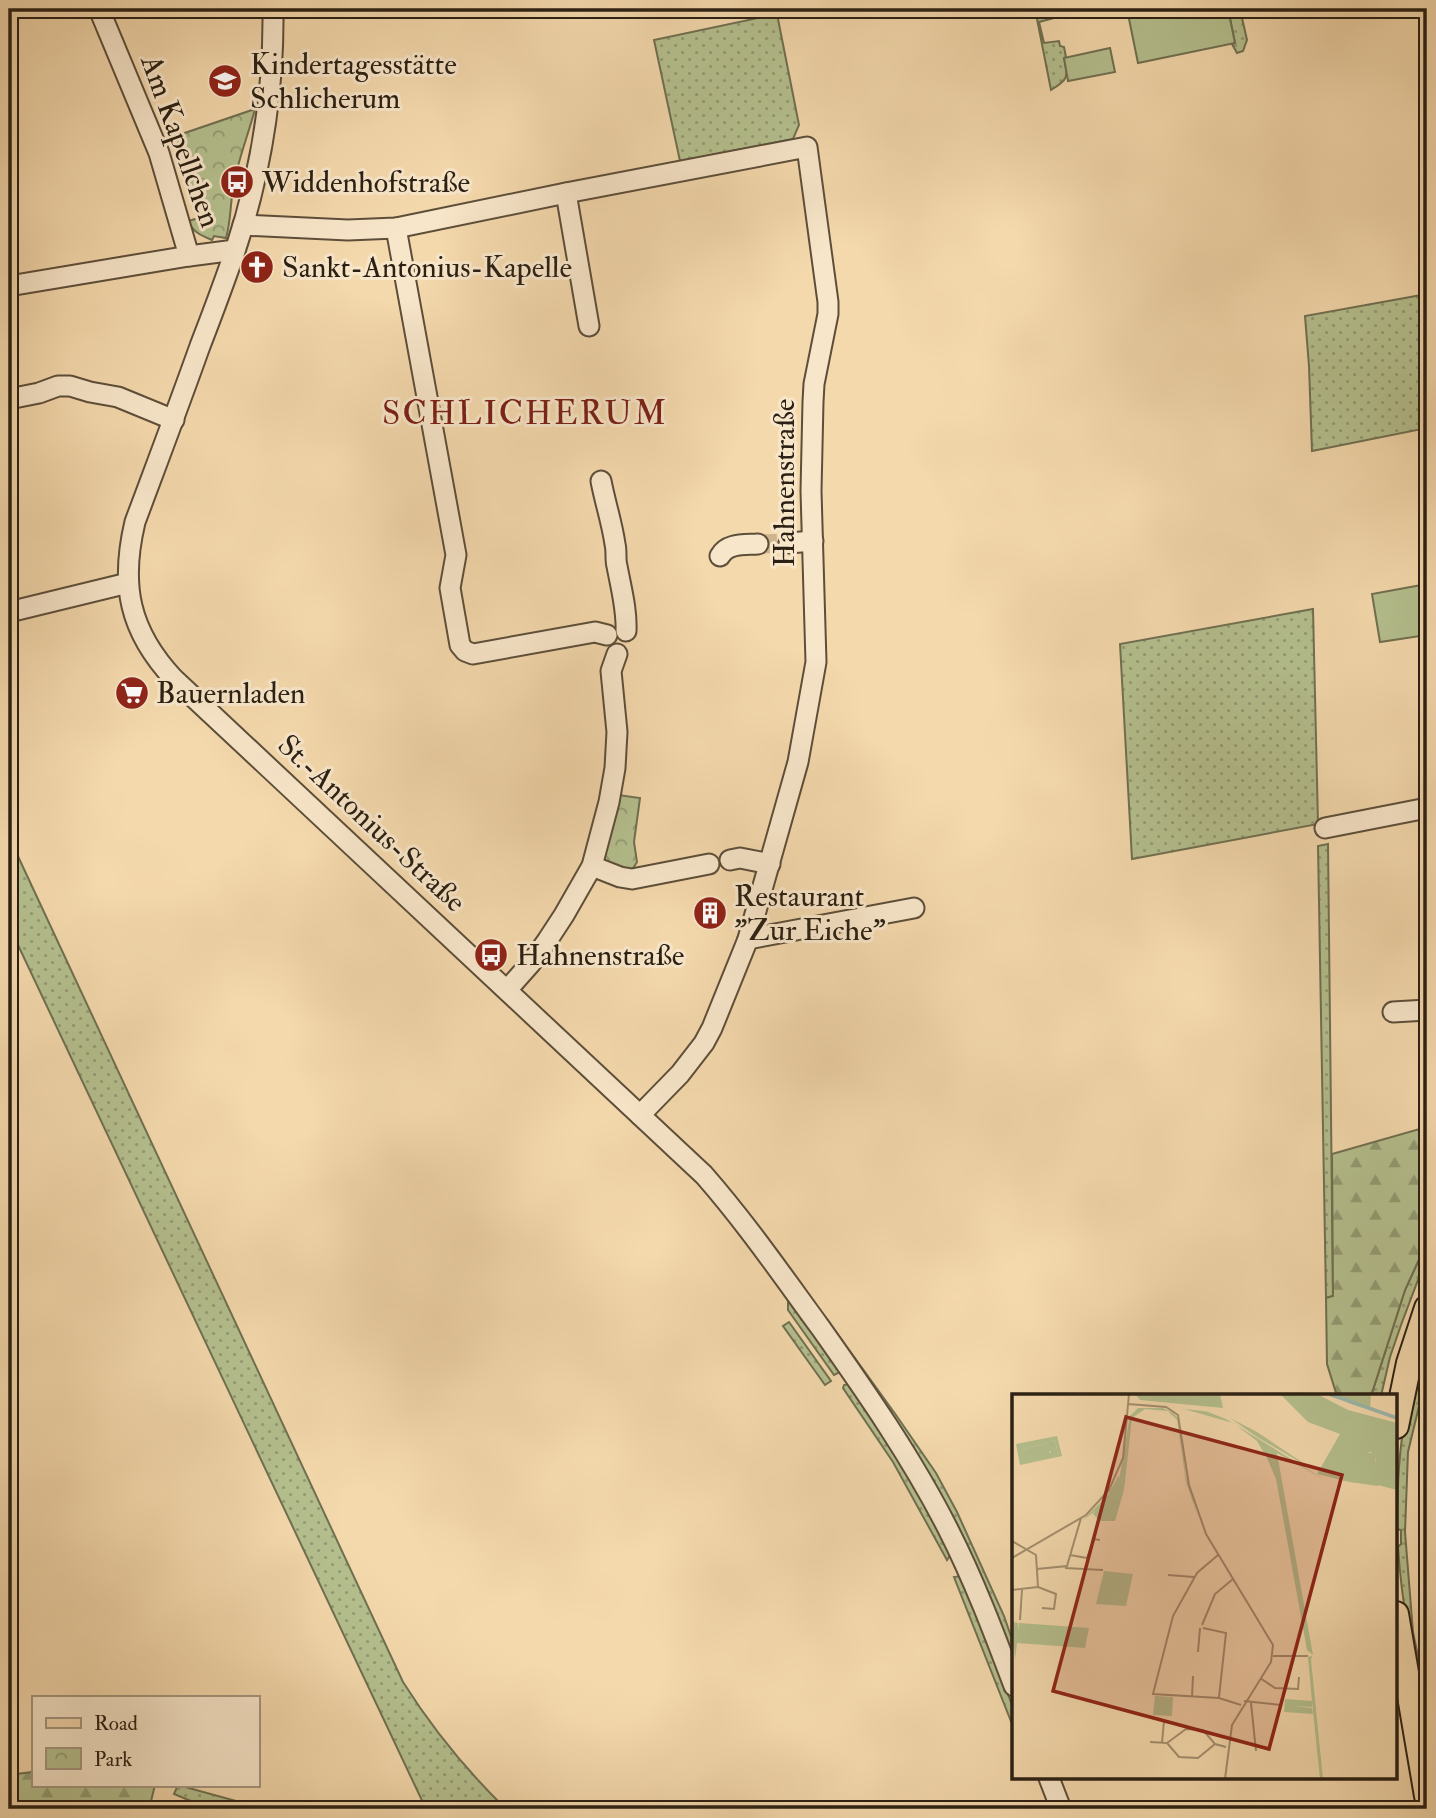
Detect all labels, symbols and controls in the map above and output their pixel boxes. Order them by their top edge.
place label: Kindertagesstätte Schlicherum [250,46,457,117]
street label: Am Kapellchen [132,49,229,232]
school or university icon: Kindertagesstätte Schlicherum [206,62,244,100]
bus stop icon: Widdenhofstraße [218,163,256,201]
place label: Widdenhofstraße [261,164,470,201]
church icon: Sankt-Antonius-Kapelle [238,248,276,286]
place label: Sankt-Antonius-Kapelle [282,249,572,286]
district label: SCHLICHERUM [382,393,668,434]
street label: Hahnenstraße [766,399,803,567]
supermarket icon: Bauernladen [113,674,151,712]
place label: Bauernladen [156,675,306,712]
street label: St.-Antonius-Straße [270,727,473,920]
place label: Restaurant "Zur Eiche" [734,878,886,949]
building icon: Restaurant "Zur Eiche" [691,894,729,932]
bus stop icon: Hahnenstraße [472,936,510,974]
place label: Hahnenstraße [516,937,684,974]
inset map [1012,1394,1398,1780]
legend [32,1696,259,1786]
text: Road [94,1710,139,1737]
text: Park [94,1746,132,1773]

